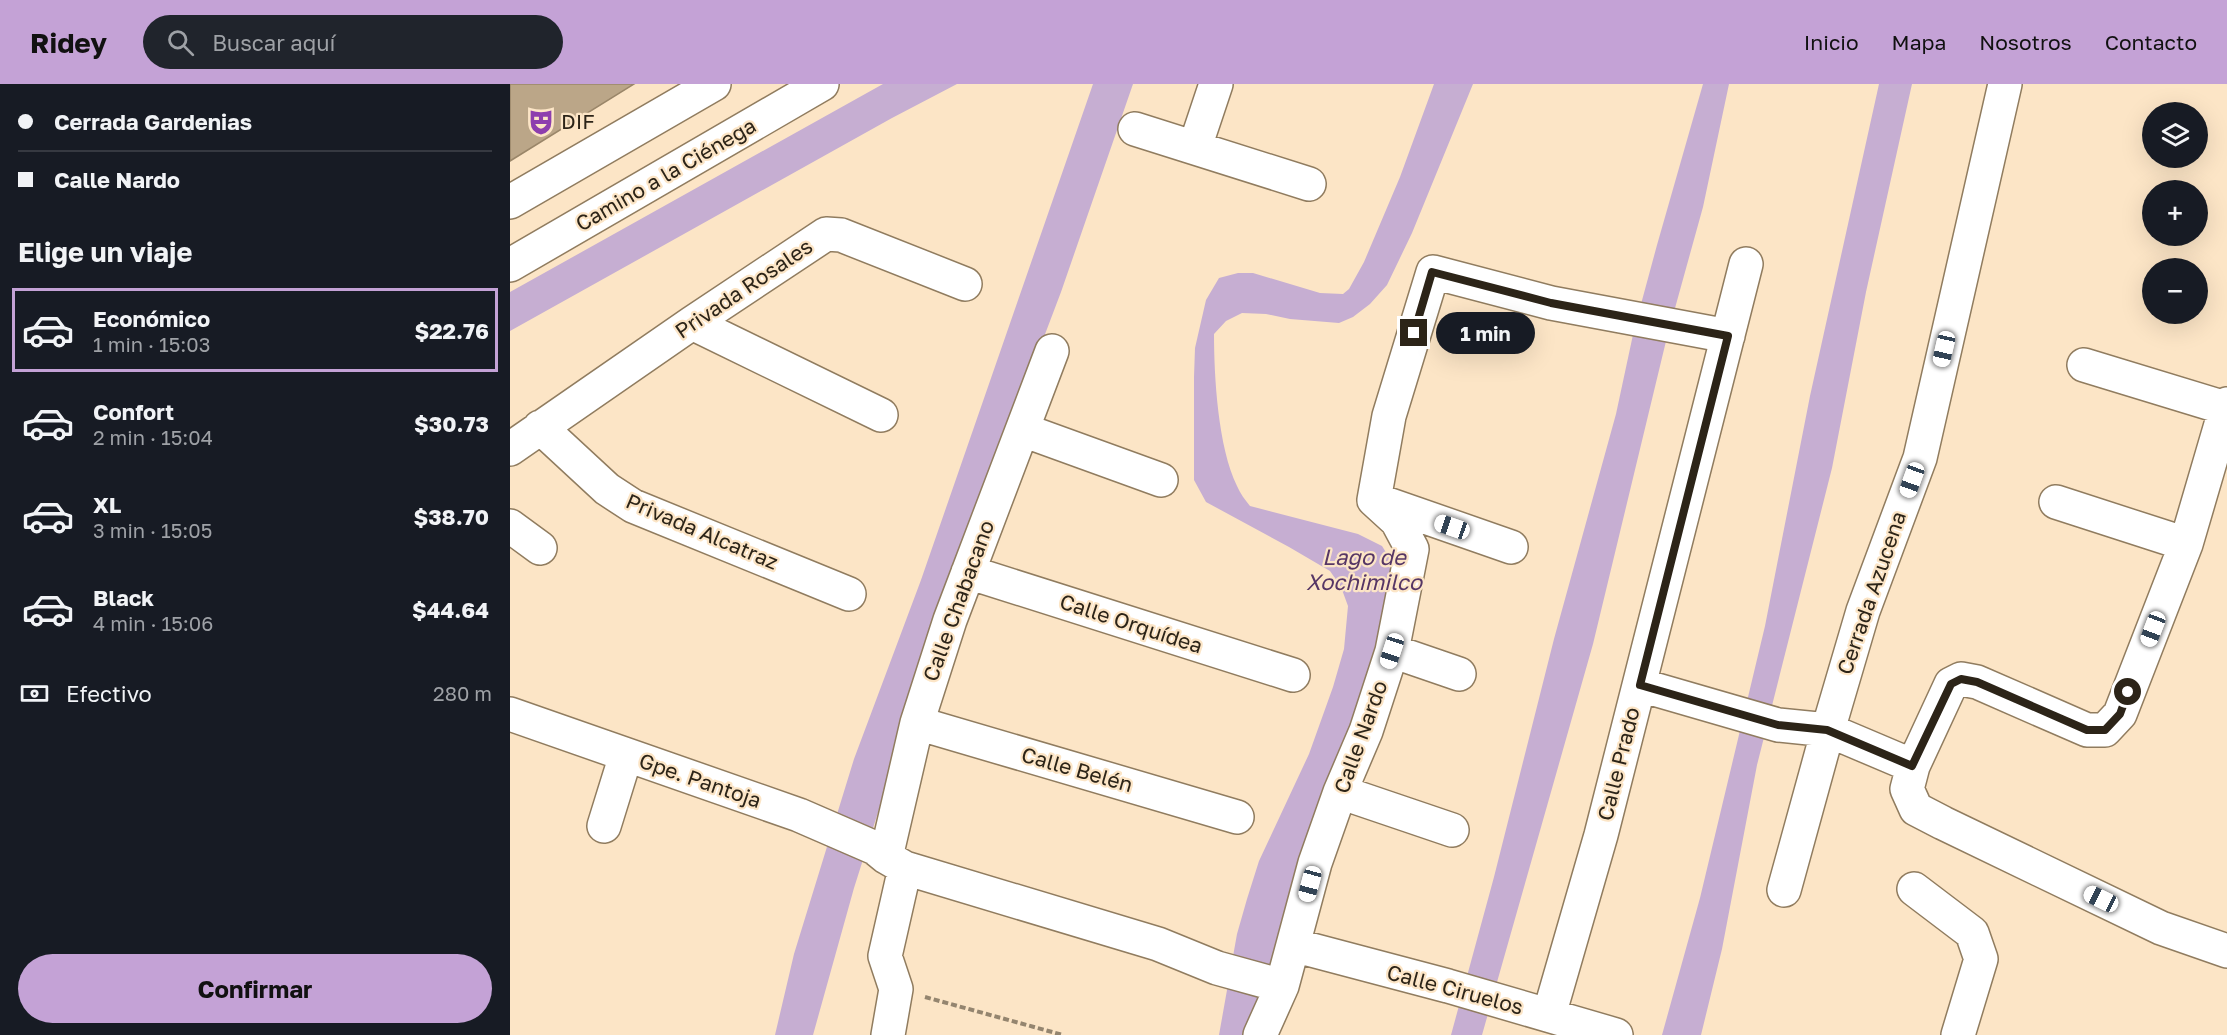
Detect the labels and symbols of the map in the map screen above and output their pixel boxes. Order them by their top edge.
theatre icon: DIF [526,107,556,137]
place label: DIF [561,108,595,134]
street label: Camino a la Ciénega [571,112,760,236]
street label: Privada Rosales [670,233,817,344]
callout: 1 min [1435,312,1534,354]
route end [1400,319,1427,346]
car [1931,329,1957,369]
car [1897,460,1927,500]
street label: Privada Alcatraz [622,487,782,575]
street label: Cerrada Azucena [1831,508,1911,678]
car [1432,513,1472,541]
street label: Calle Chabacano [917,517,999,685]
water label: Lago de Xochimilco [1306,543,1424,595]
street label: Calle Orquídea [1057,588,1206,658]
car [2138,609,2168,649]
car [1378,631,1406,671]
street label: Calle Nardo [1328,677,1392,797]
route start [2114,678,2141,705]
street label: Calle Prado [1591,704,1645,823]
street label: Calle Belén [1019,741,1136,797]
street label: Gpe. Pantoja [636,747,765,813]
car [1297,864,1323,904]
car [2081,883,2121,915]
street label: Calle Ciruelos [1384,958,1526,1020]

